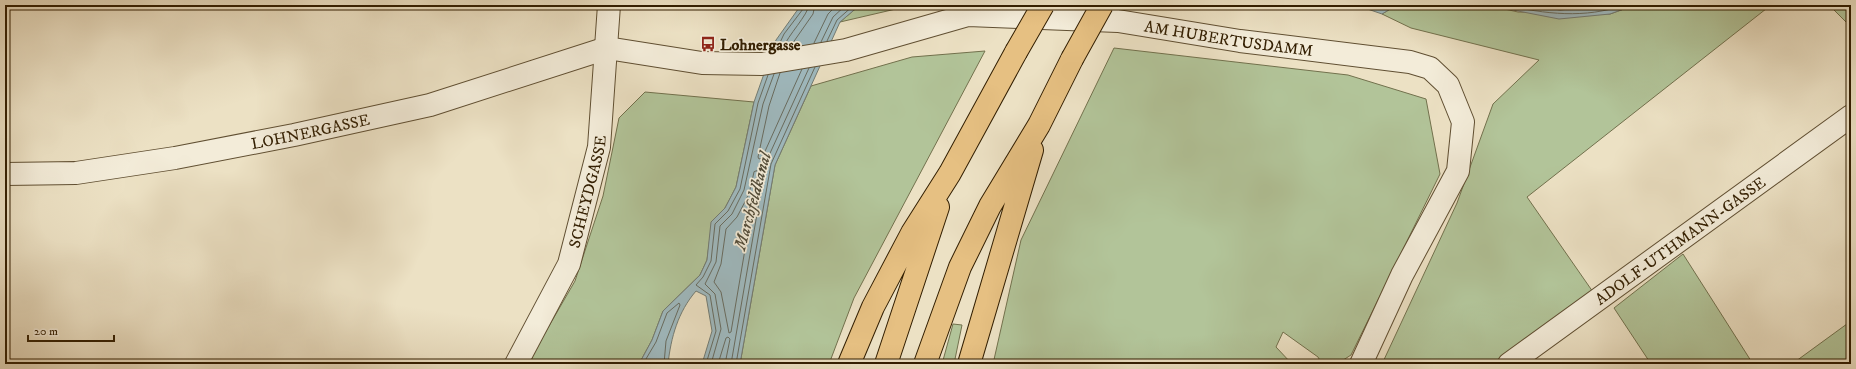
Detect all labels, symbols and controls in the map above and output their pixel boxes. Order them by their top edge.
street label: AM HUBERTUSDAMM [1143,16,1314,61]
bus stop icon: Lohnergasse [699,35,717,53]
place label: Lohnergasse [720,35,801,55]
street label: LOHNERGASSE [249,110,372,154]
street label: SCHEYDGASSE [565,135,611,250]
water label: Marchfeldkanal [729,148,777,254]
street label: ADOLF-UTHMANN-GASSE [1591,172,1770,310]
scale bar [28,317,114,343]
text: 20 m [34,324,58,339]

